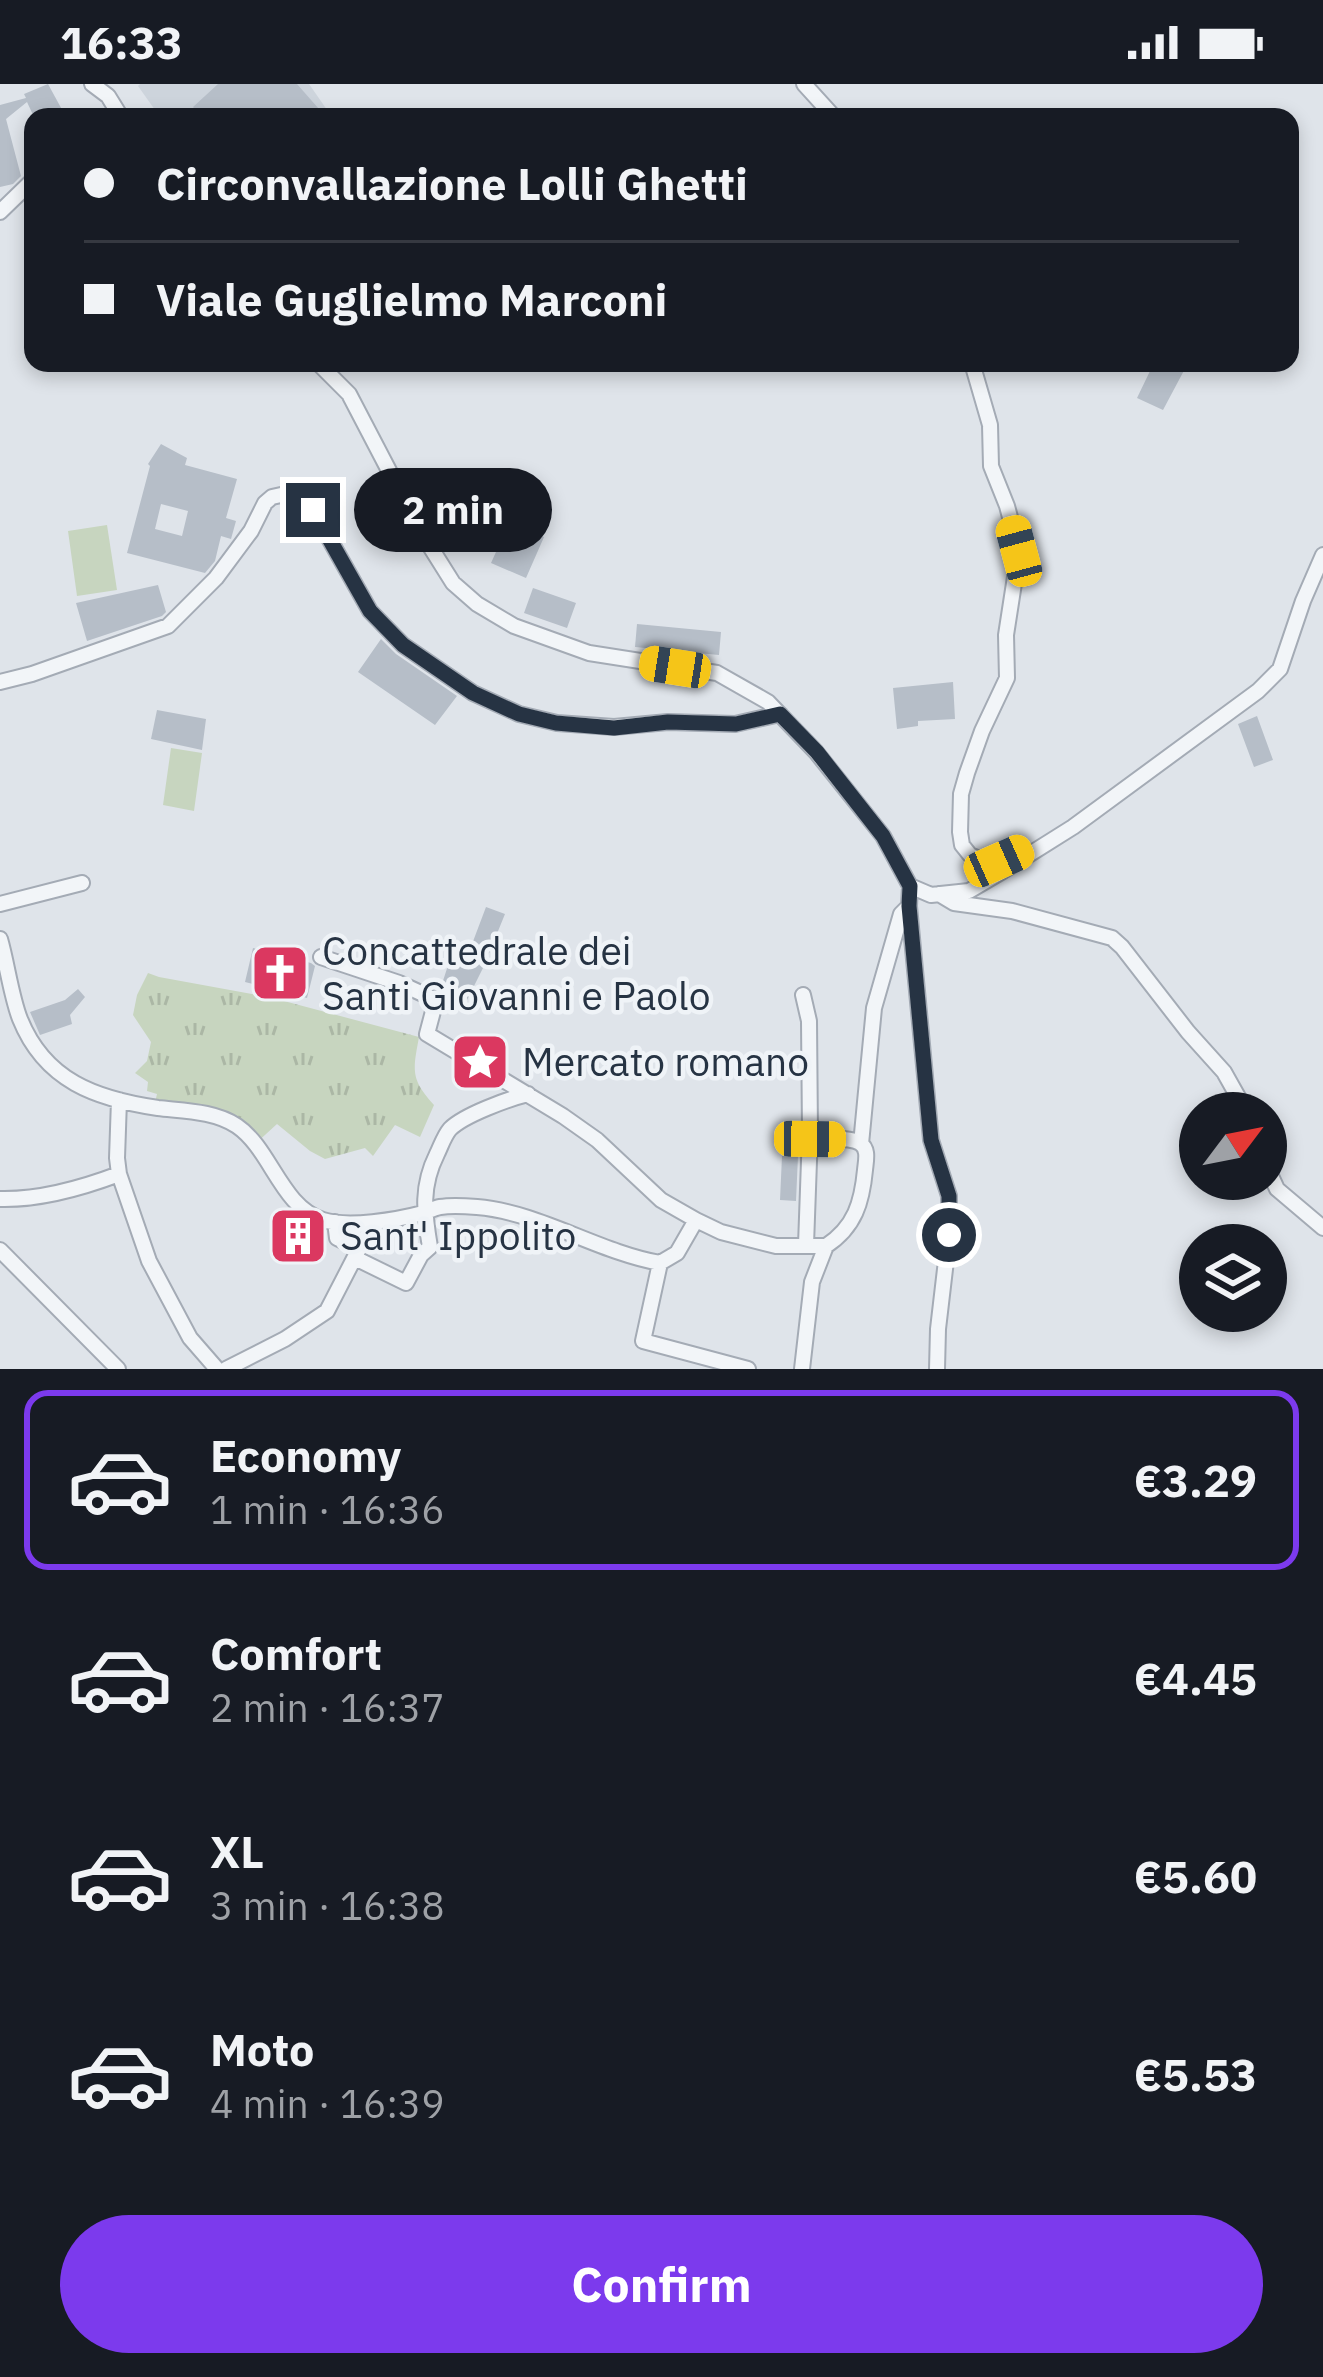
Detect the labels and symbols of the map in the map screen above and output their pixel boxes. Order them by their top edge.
callout: 2 min [355,468,553,552]
route end [286,483,340,537]
car [992,512,1046,590]
car [637,644,713,690]
car [959,830,1039,892]
place label: Concattedrale dei Santi Giovanni e Paolo [322,925,711,1021]
church icon: Concattedrale dei Santi Giovanni e Paolo [249,942,311,1004]
place icon: Mercato romano [449,1031,511,1093]
place label: Mercato romano [522,1036,809,1087]
north arrow [1179,1092,1287,1200]
car [774,1120,846,1158]
building icon: Sant' Ippolito [267,1205,329,1267]
route start [922,1208,976,1262]
place label: Sant' Ippolito [340,1210,576,1261]

